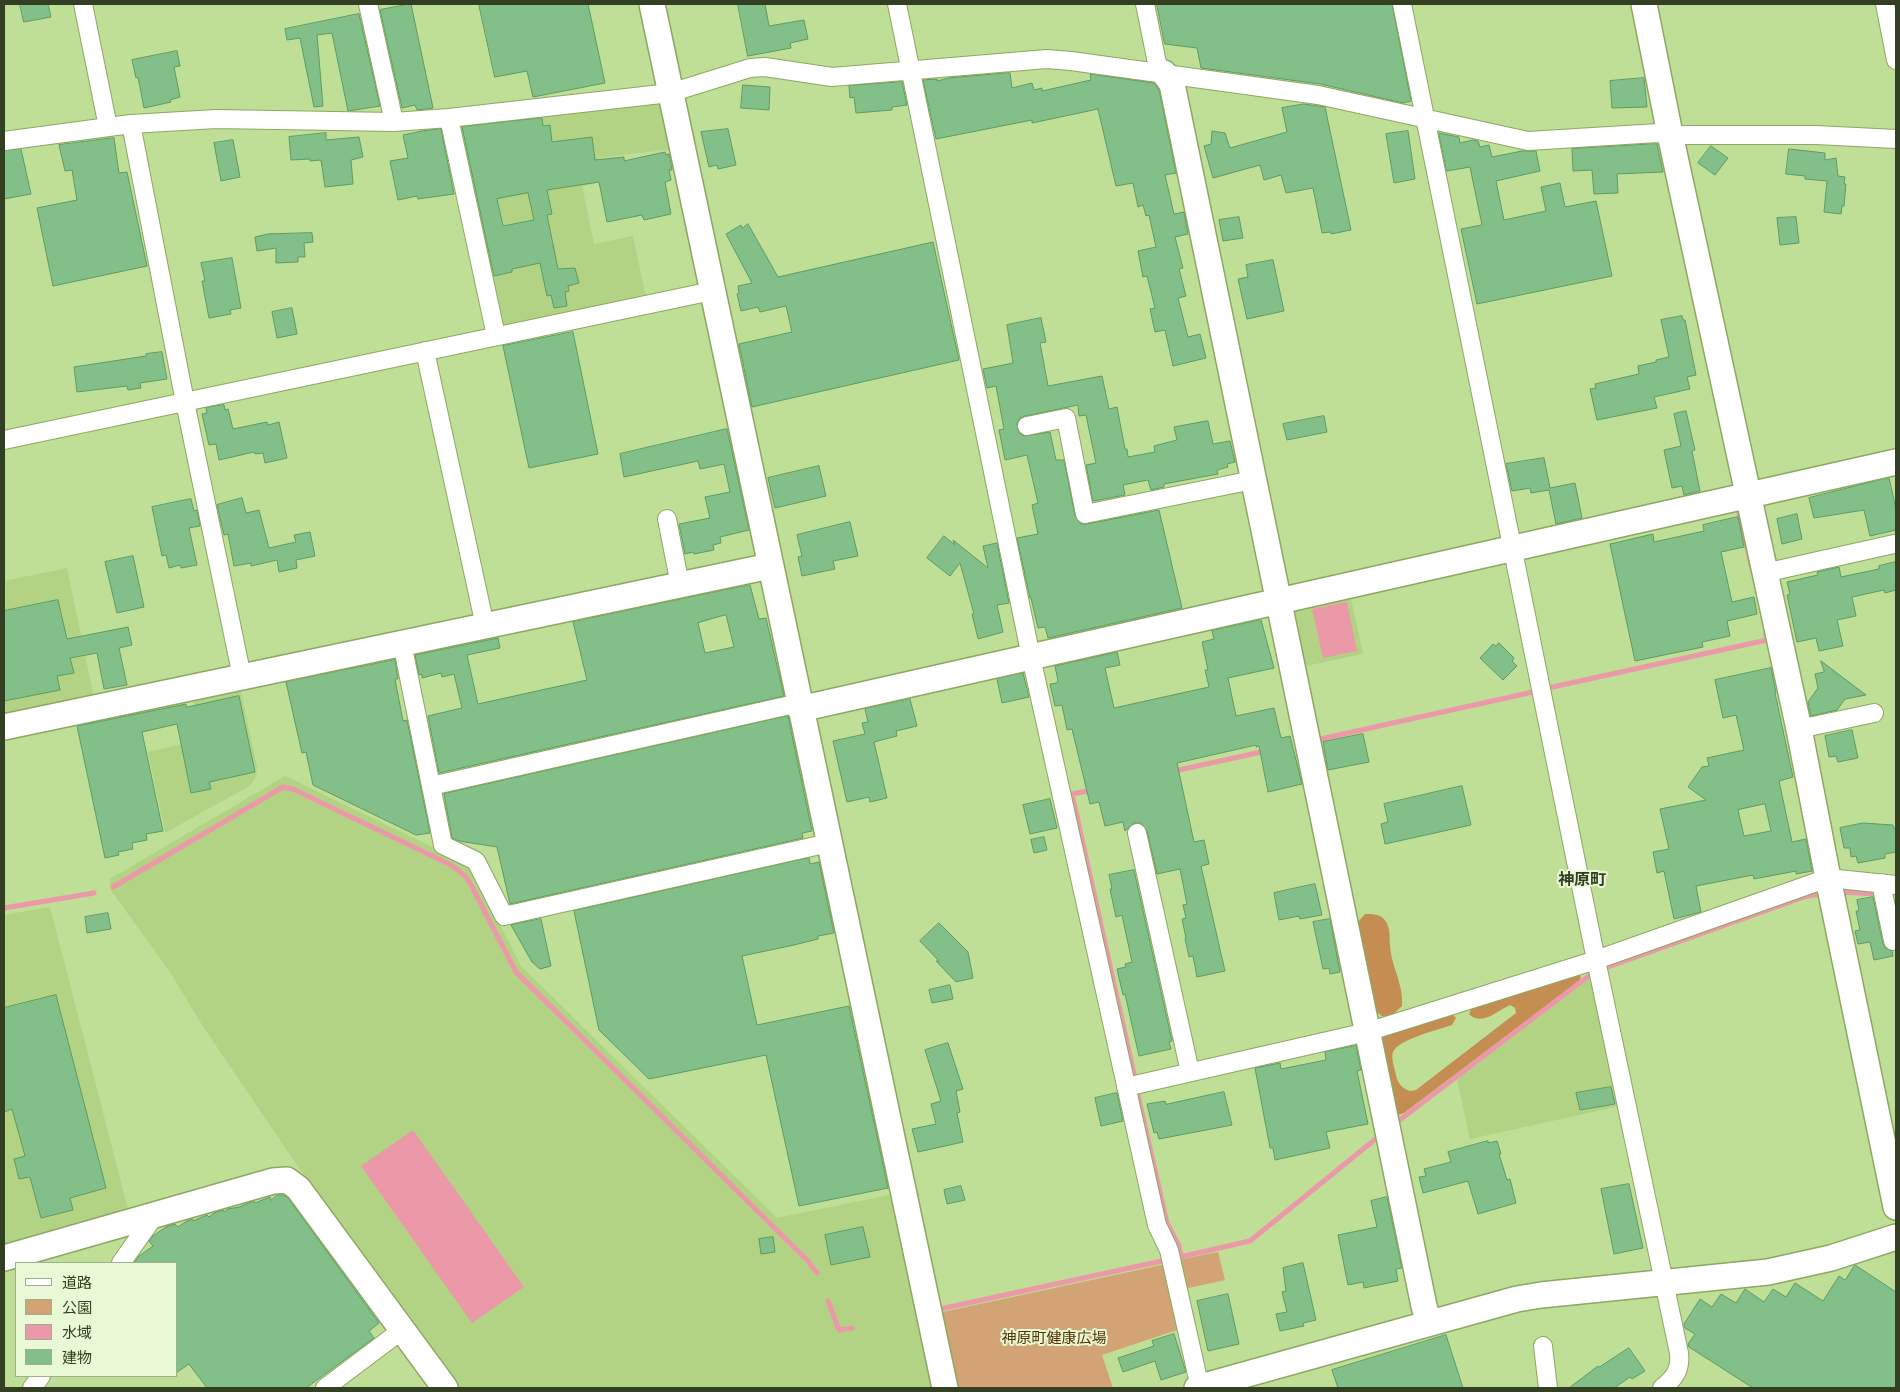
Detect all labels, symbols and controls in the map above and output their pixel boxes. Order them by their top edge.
district label: 神原町 [1558,870,1606,890]
legend [15,1262,178,1377]
text: 道路 [62,1274,92,1292]
text: 公園 [62,1299,92,1317]
text: 水域 [62,1324,92,1342]
park label: 神原町健康広場 [1002,1329,1106,1347]
text: 建物 [62,1349,92,1367]

